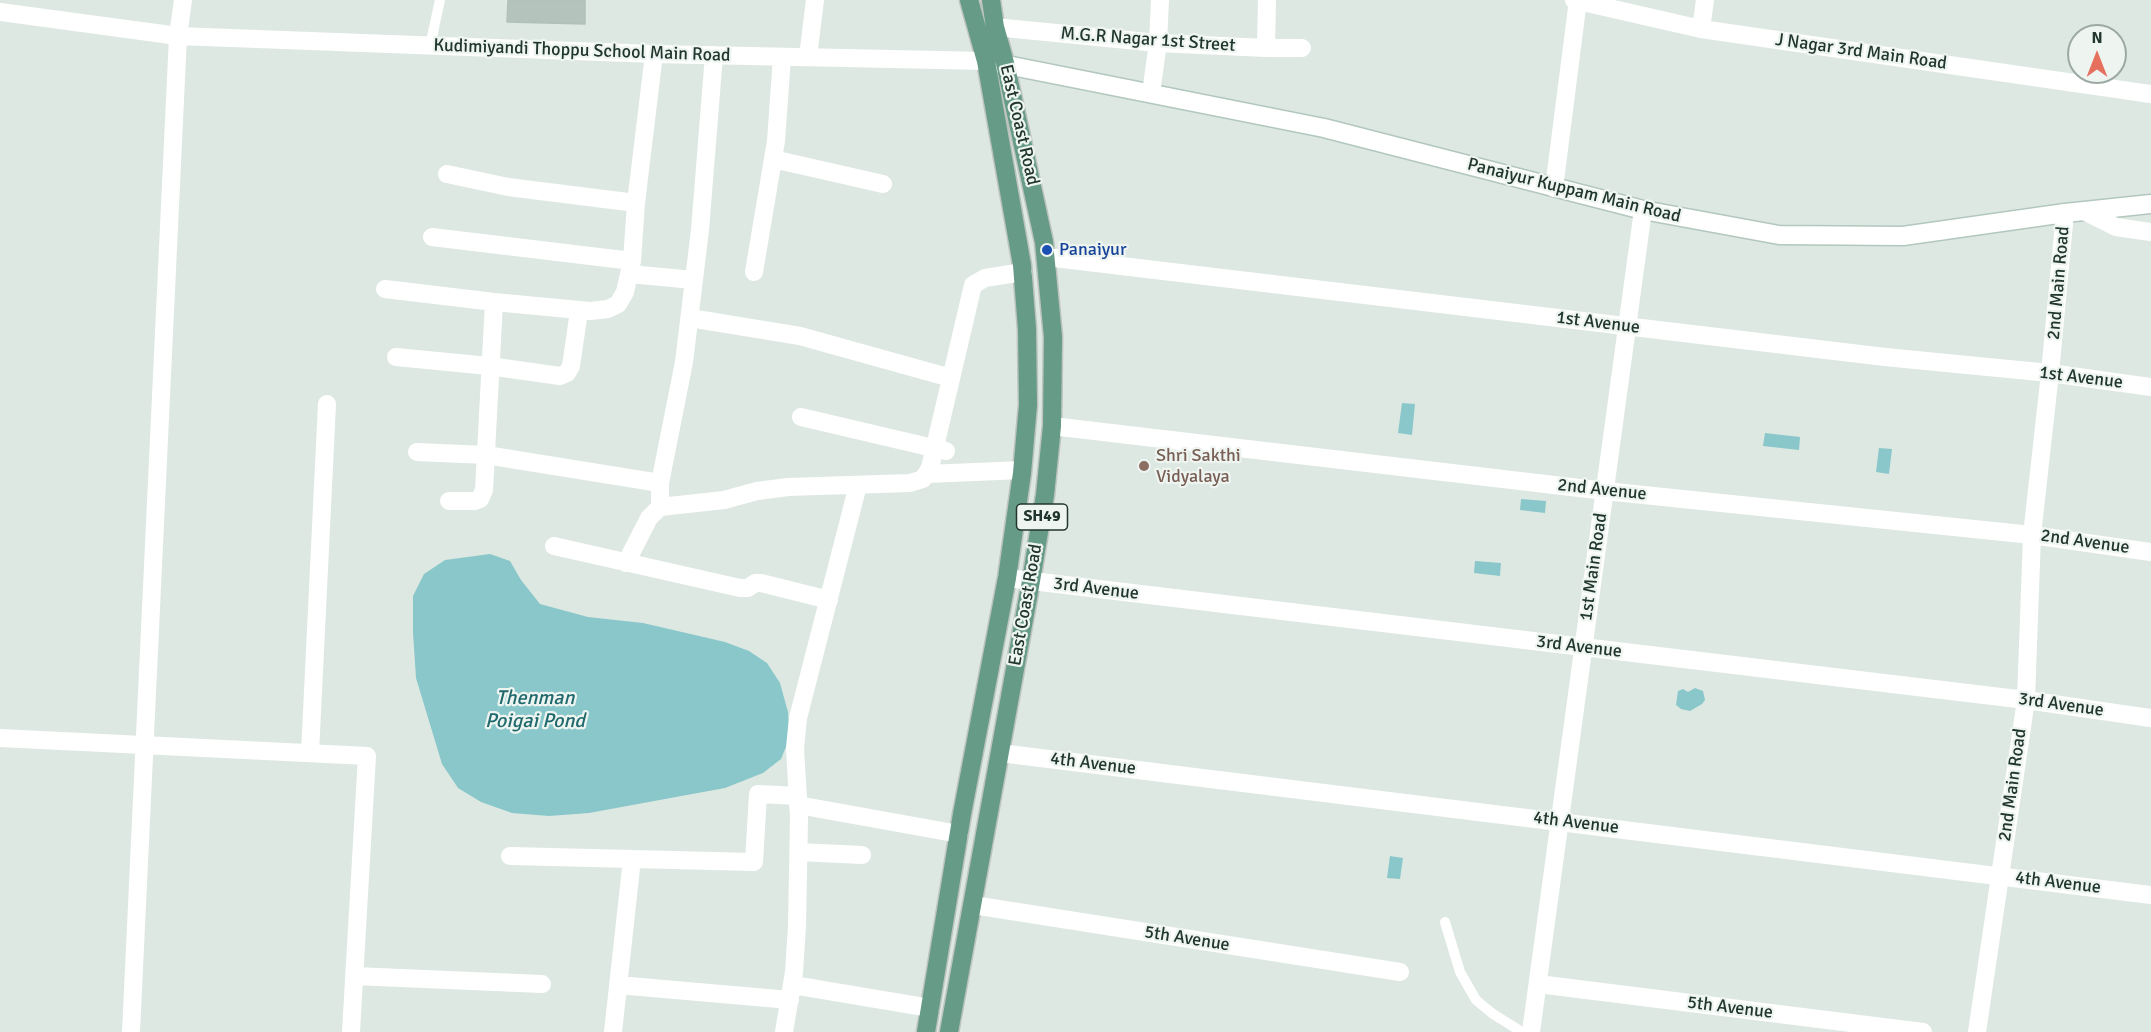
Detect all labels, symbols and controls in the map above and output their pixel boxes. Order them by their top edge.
street label: M.G.R Nagar 1st Street [1060,23,1236,57]
north arrow [2067,24,2127,84]
text: N [2091,28,2103,48]
street label: J Nagar 3rd Main Road [1774,29,1948,75]
street label: Kudimiyandi Thoppu School Main Road [433,35,731,67]
street label: East Coast Road [995,63,1043,187]
street label: Panaiyur Kuppam Main Road [1465,154,1683,228]
street label: 2nd Main Road [2043,225,2075,341]
place label: Panaiyur [1059,239,1127,261]
marker: Panaiyur [1040,243,1054,257]
street label: 1st Avenue [1555,307,1641,339]
street label: 1st Avenue [2038,362,2124,394]
place label: Shri Sakthi Vidyalaya [1156,445,1241,488]
marker: Shri Sakthi Vidyalaya [1137,459,1151,473]
street label: 2nd Avenue [1556,475,1648,505]
road number: SH49 [1016,504,1068,530]
street label: 1st Main Road [1576,512,1612,622]
street label: 2nd Avenue [2039,525,2131,559]
street label: East Coast Road [1005,542,1047,668]
street label: 3rd Avenue [1052,573,1140,605]
street label: 3rd Avenue [1535,631,1623,663]
water label: Thenman Poigai Pond [485,687,585,734]
street label: 3rd Avenue [2017,688,2105,722]
street label: 2nd Main Road [1994,727,2032,843]
street label: 4th Avenue [1049,748,1137,780]
street label: 4th Avenue [1532,807,1620,839]
street label: 4th Avenue [2014,867,2102,899]
street label: 5th Avenue [1143,922,1231,956]
street label: 5th Avenue [1686,992,1774,1024]

